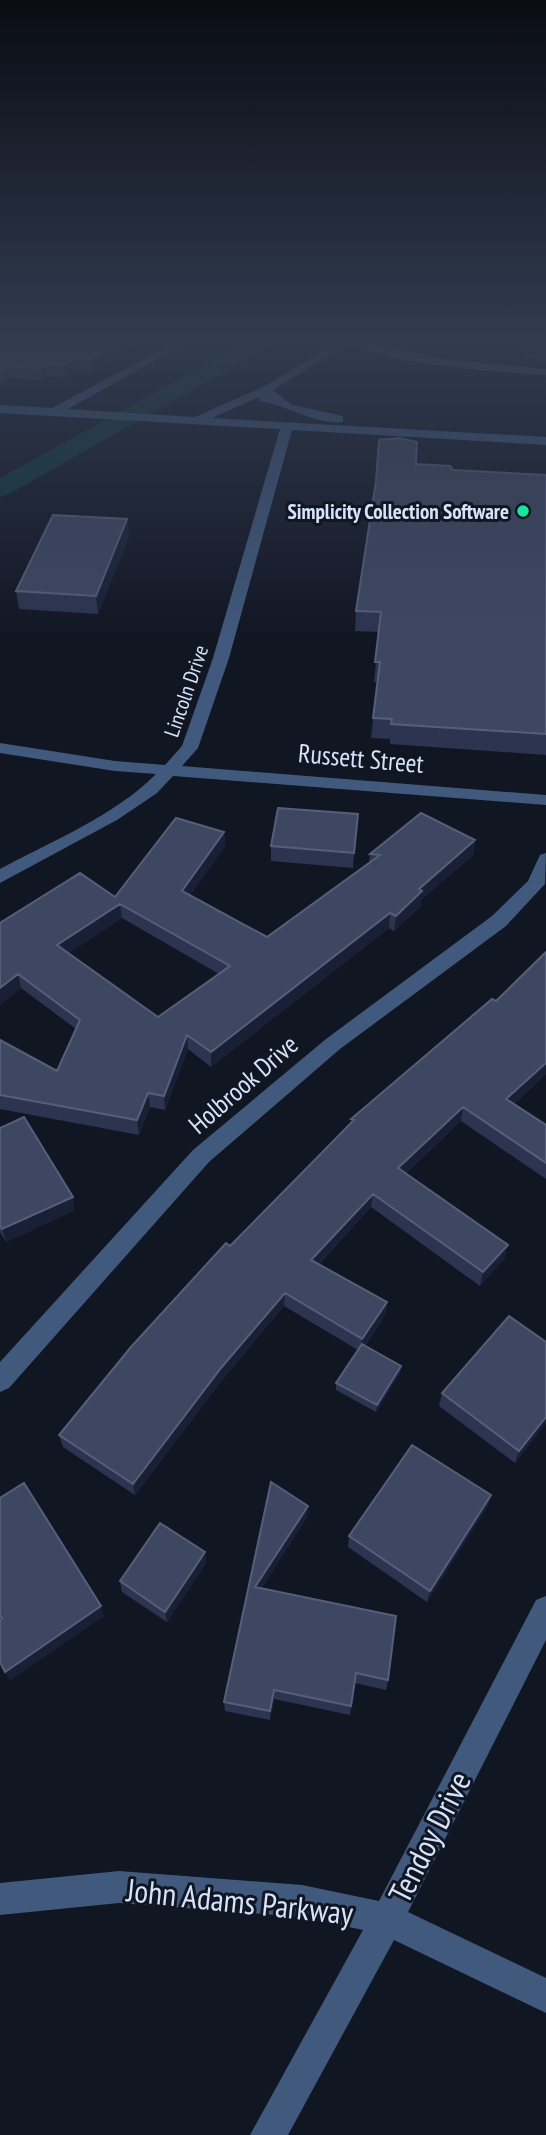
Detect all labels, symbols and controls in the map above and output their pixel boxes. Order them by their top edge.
place label: Simplicity Collection Software [288,498,509,525]
marker: Simplicity Collection Software [515,503,531,519]
street label: Lincoln Drive [158,642,214,740]
street label: Russett Street [297,736,425,780]
street label: Holbrook Drive [181,1027,305,1141]
street label: Tendoy Drive [378,1764,480,1910]
street label: John Adams Parkway [124,1868,355,1934]

